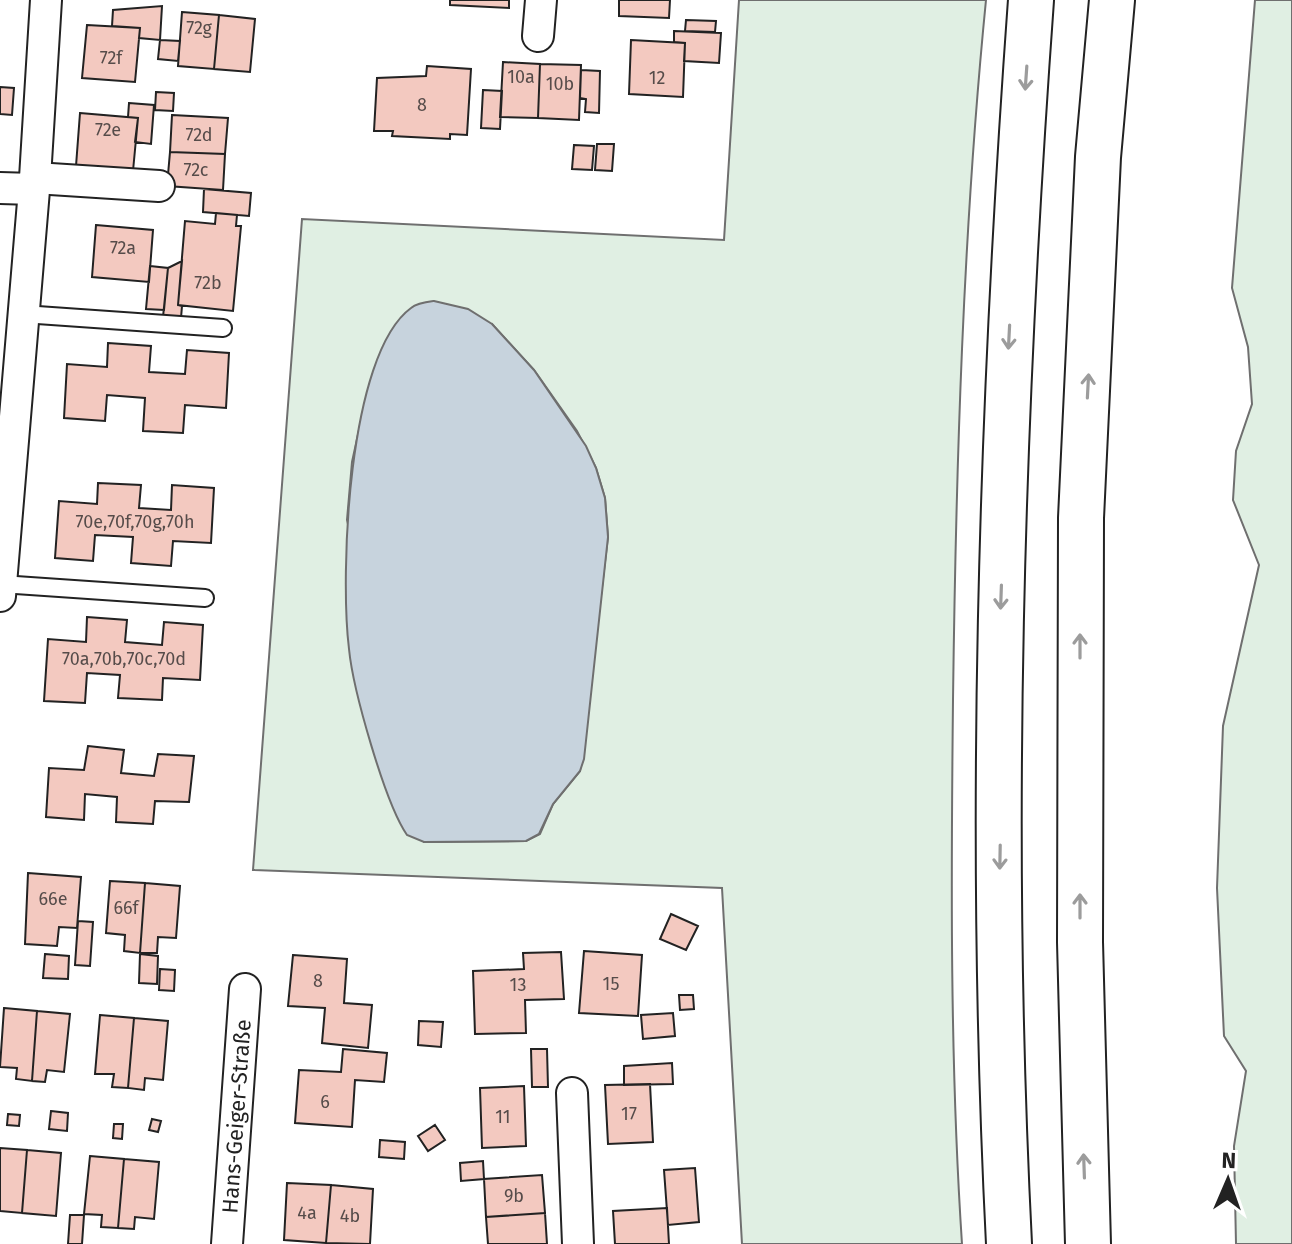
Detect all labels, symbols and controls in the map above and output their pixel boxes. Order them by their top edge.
house number: 72g [186,17,212,39]
house number: 72f [100,47,124,69]
one-way arrow [1018,64,1033,91]
house number: 10a [507,66,535,88]
house number: 12 [649,67,665,89]
house number: 10b [546,73,574,95]
house number: 8 [417,94,427,116]
house number: 72e [95,119,121,141]
house number: 72d [185,124,213,146]
house number: 72c [184,159,209,181]
house number: 72a [110,237,136,259]
house number: 72b [194,272,222,294]
one-way arrow [1002,323,1017,350]
one-way arrow [1080,373,1095,400]
house number: 70e,70f,70g,70h [76,511,194,533]
one-way arrow [993,583,1009,610]
one-way arrow [1072,633,1088,660]
house number: 70a,70b,70c,70d [62,648,186,670]
one-way arrow [992,843,1007,870]
house number: 66e [39,888,68,910]
one-way arrow [1072,893,1088,920]
house number: 66f [113,897,141,919]
house number: 8 [313,970,323,992]
house number: 15 [603,973,619,995]
house number: 13 [510,974,526,996]
street label: Hans-Geiger-Straße [216,1018,257,1214]
house number: 6 [320,1091,330,1113]
house number: 17 [621,1103,637,1125]
house number: 11 [495,1106,511,1128]
north arrow [1188,1140,1268,1220]
text: N [1221,1147,1236,1174]
one-way arrow [1077,1153,1092,1180]
house number: 9b [504,1185,524,1207]
house number: 4a [297,1202,317,1224]
house number: 4b [340,1205,360,1227]

